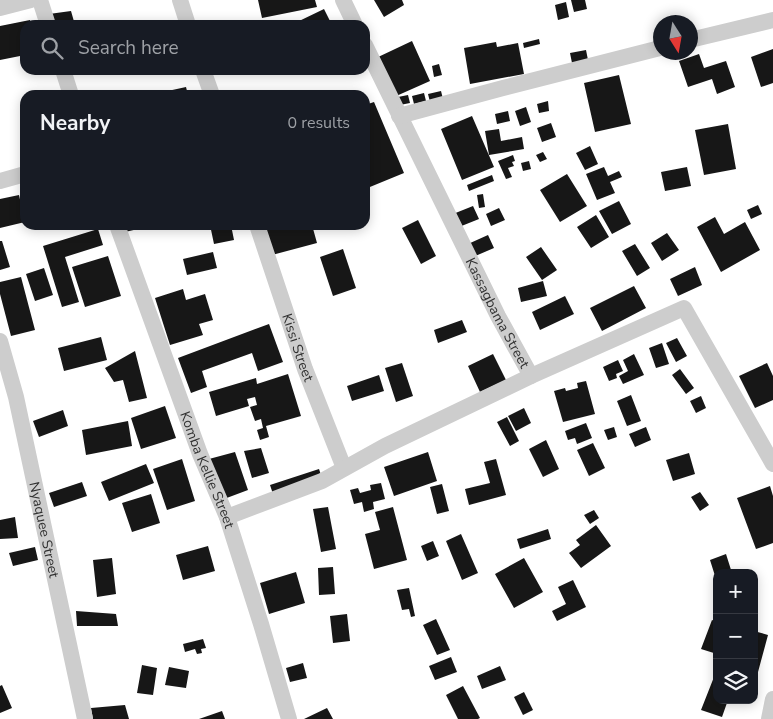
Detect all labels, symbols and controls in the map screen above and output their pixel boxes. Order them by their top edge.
north arrow [653,15,698,60]
search box [20,20,370,75]
icon: search [38,34,66,62]
text: Search here [78,35,179,61]
text: Nearby [40,109,110,137]
text: 0 results [288,112,350,134]
street label: Kassagbama Street [461,255,534,372]
street label: Kissi Street [277,311,318,384]
street label: Komba Kellie Street [175,409,239,531]
street label: Nyaquee Street [24,480,63,580]
map controls [713,569,758,704]
button: + [713,569,758,614]
button: − [713,614,758,659]
button: layers [713,659,758,704]

